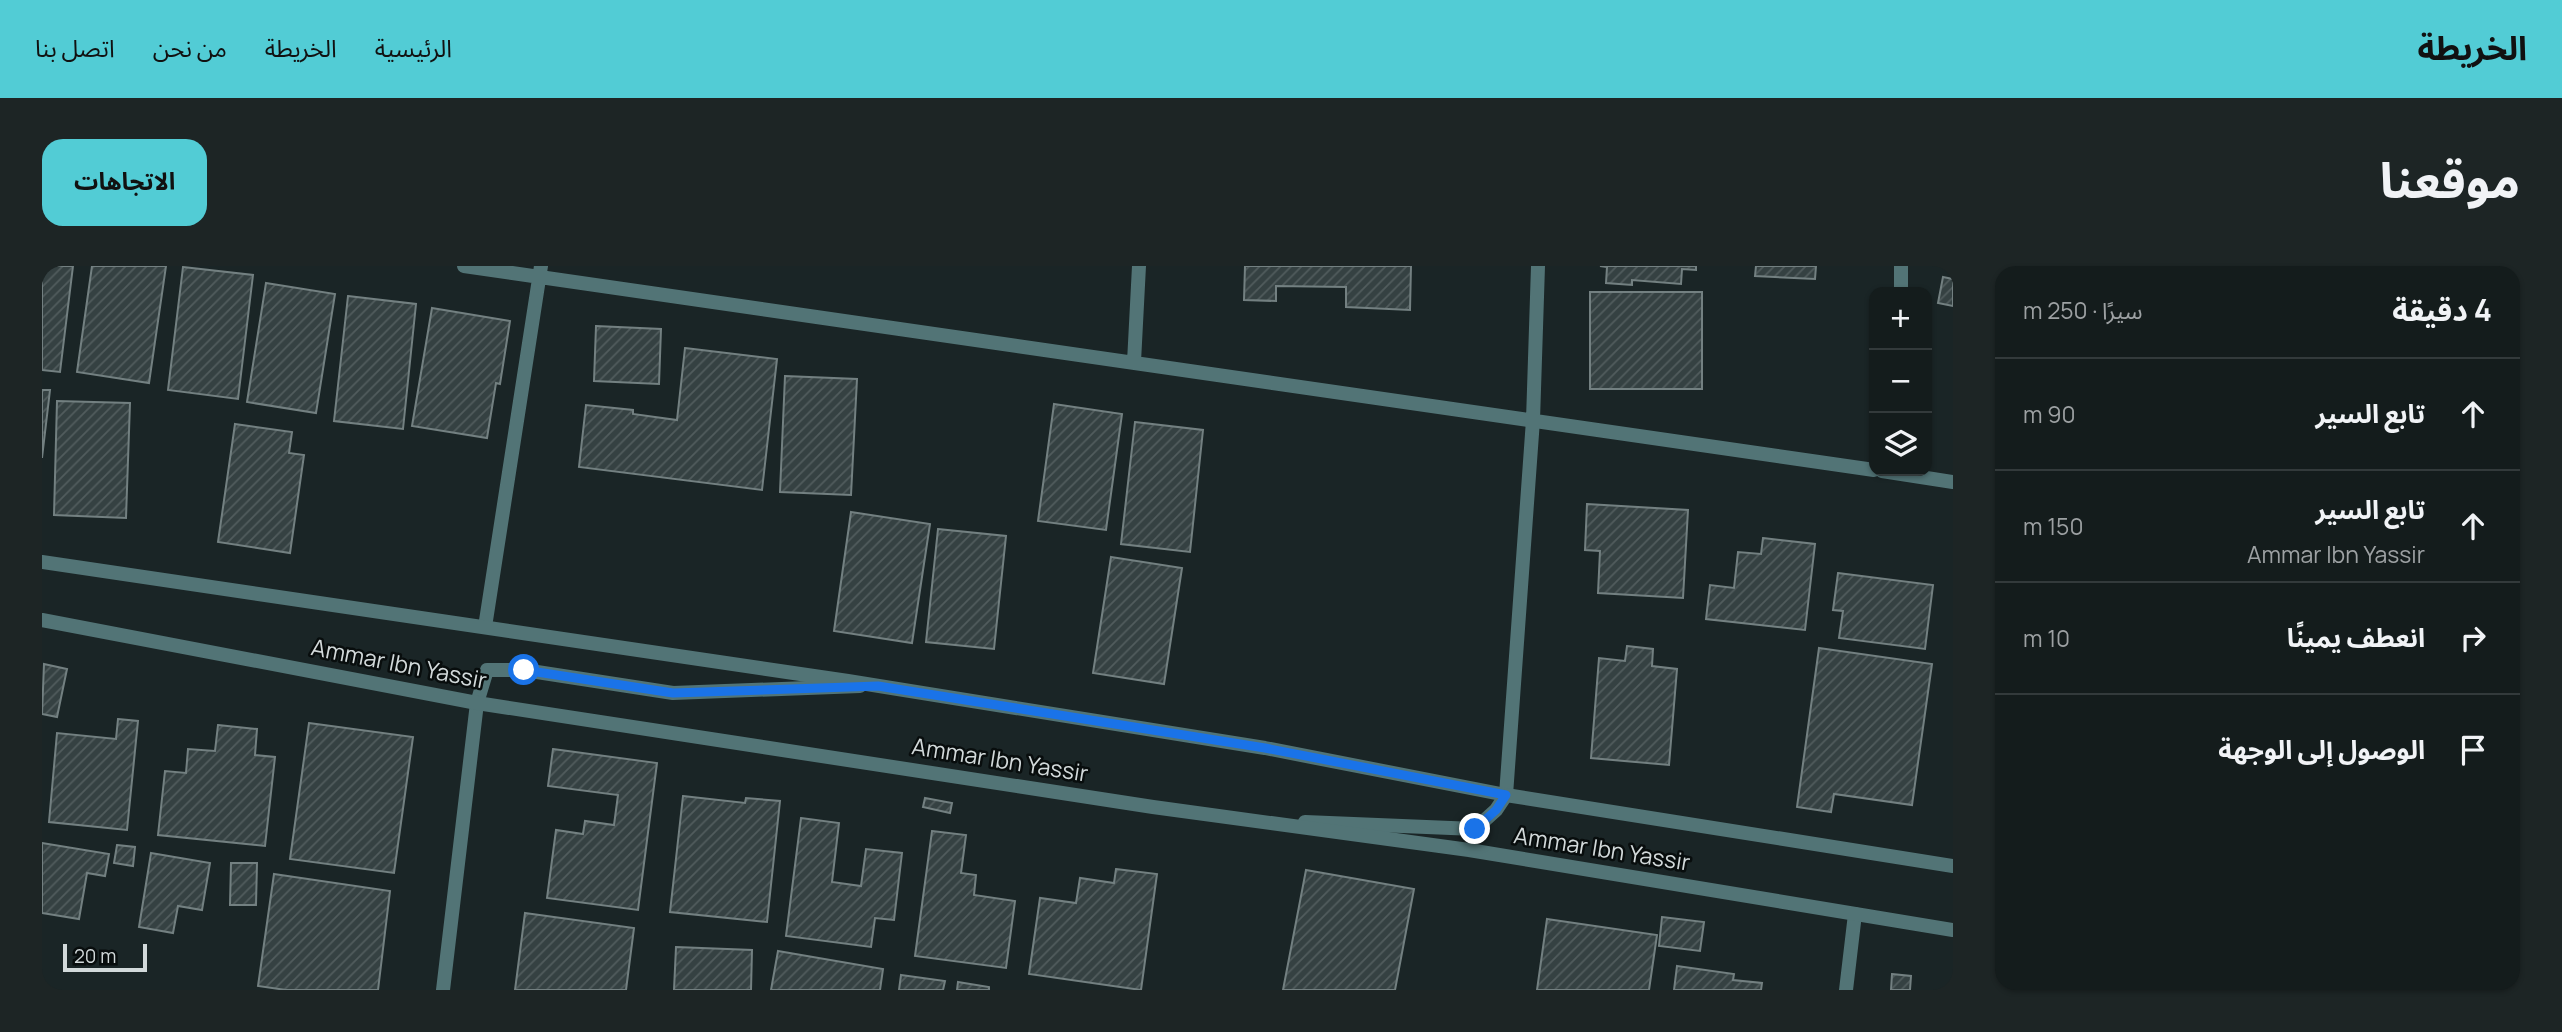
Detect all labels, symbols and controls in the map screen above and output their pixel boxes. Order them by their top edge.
text: الخريطة [2417,25,2527,70]
text: اتصل بنا [35,31,115,64]
text: من نحن [153,31,227,64]
text: الخريطة [265,31,337,64]
text: الرئيسية [375,31,452,64]
button: الاتجاهات [42,139,207,226]
text: موقعنا [2380,146,2520,213]
map controls [1869,287,1932,476]
button: + [1869,287,1932,350]
text: 4 دقيقة [2392,289,2492,330]
text: سيرًا · 250 m [2023,294,2143,326]
button: − [1869,350,1932,413]
text: تابع السير [2315,395,2425,431]
icon: ahead [2454,395,2492,433]
text: 90 m [2023,398,2075,430]
button: layers [1869,413,1932,476]
text: تابع السير [2315,491,2425,527]
icon: ahead [2454,507,2492,545]
text: 150 m [2023,510,2083,542]
text: Ammar Ibn Yassir [2247,538,2425,570]
text: انعطف يمينًا [2287,619,2425,655]
icon: right [2454,619,2492,657]
text: 10 m [2023,622,2070,654]
street label: Ammar Ibn Yassir [309,630,490,696]
route start [508,654,539,685]
street label: Ammar Ibn Yassir [910,729,1091,789]
text: الوصول إلى الوجهة [2218,731,2425,767]
icon: arrive [2454,731,2492,769]
route end [1459,813,1490,844]
street label: Ammar Ibn Yassir [1512,818,1693,878]
scale bar [63,941,147,973]
text: 20 m [74,943,116,969]

